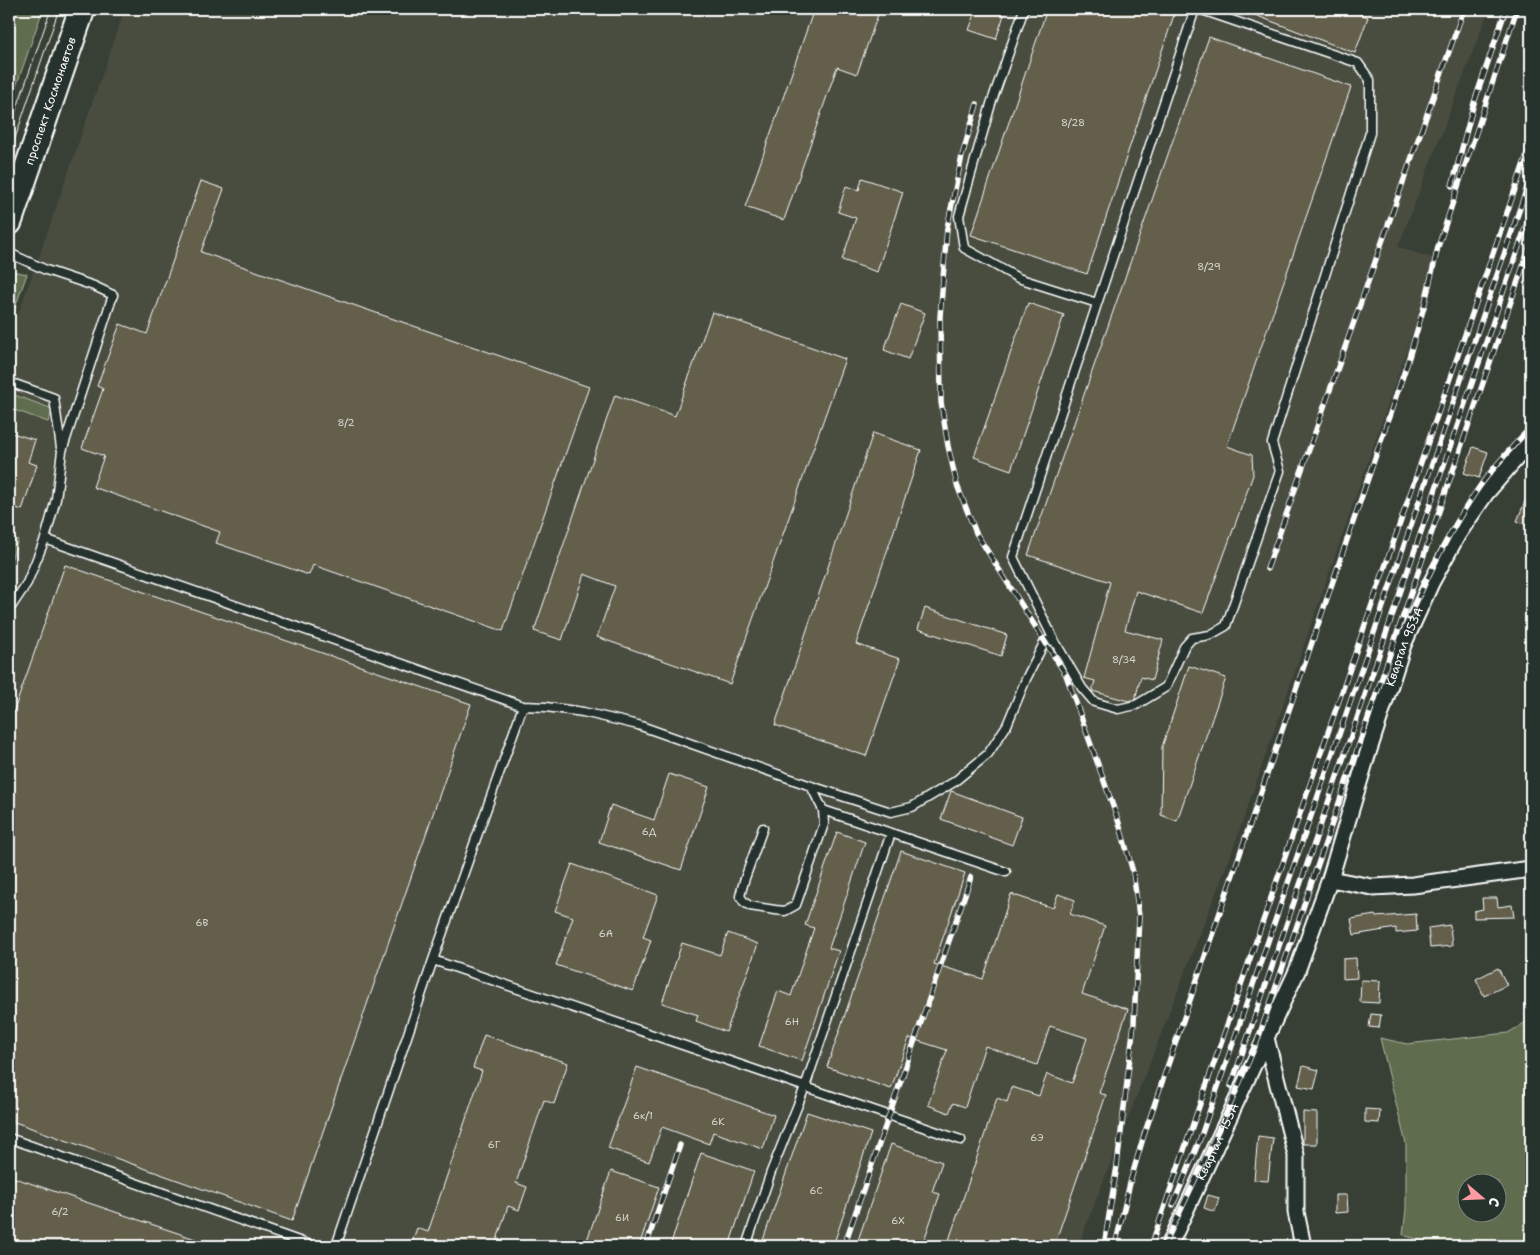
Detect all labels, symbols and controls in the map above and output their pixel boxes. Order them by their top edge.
street label: проспект Космонавтов [21,35,80,167]
house number: 8/28 [1061,116,1085,129]
house number: 8/29 [1197,260,1221,273]
house number: 8/2 [337,416,355,429]
street label: Квартал 953А [1382,604,1427,688]
house number: 8/34 [1112,653,1136,666]
house number: 6Д [642,825,657,838]
house number: 6В [196,916,209,929]
house number: 6А [599,927,613,940]
house number: 6Н [785,1015,799,1028]
street label: Квартал 953А [1193,1100,1243,1183]
house number: 6к/1 [633,1109,653,1122]
house number: 6К [711,1115,725,1128]
house number: 6Э [1030,1131,1044,1144]
house number: 6Г [488,1138,501,1151]
north arrow [1458,1172,1508,1222]
house number: 6С [809,1184,823,1197]
text: С [1484,1195,1504,1209]
house number: 6/2 [51,1205,69,1218]
house number: 6И [615,1211,629,1224]
house number: 6Х [891,1214,905,1227]

